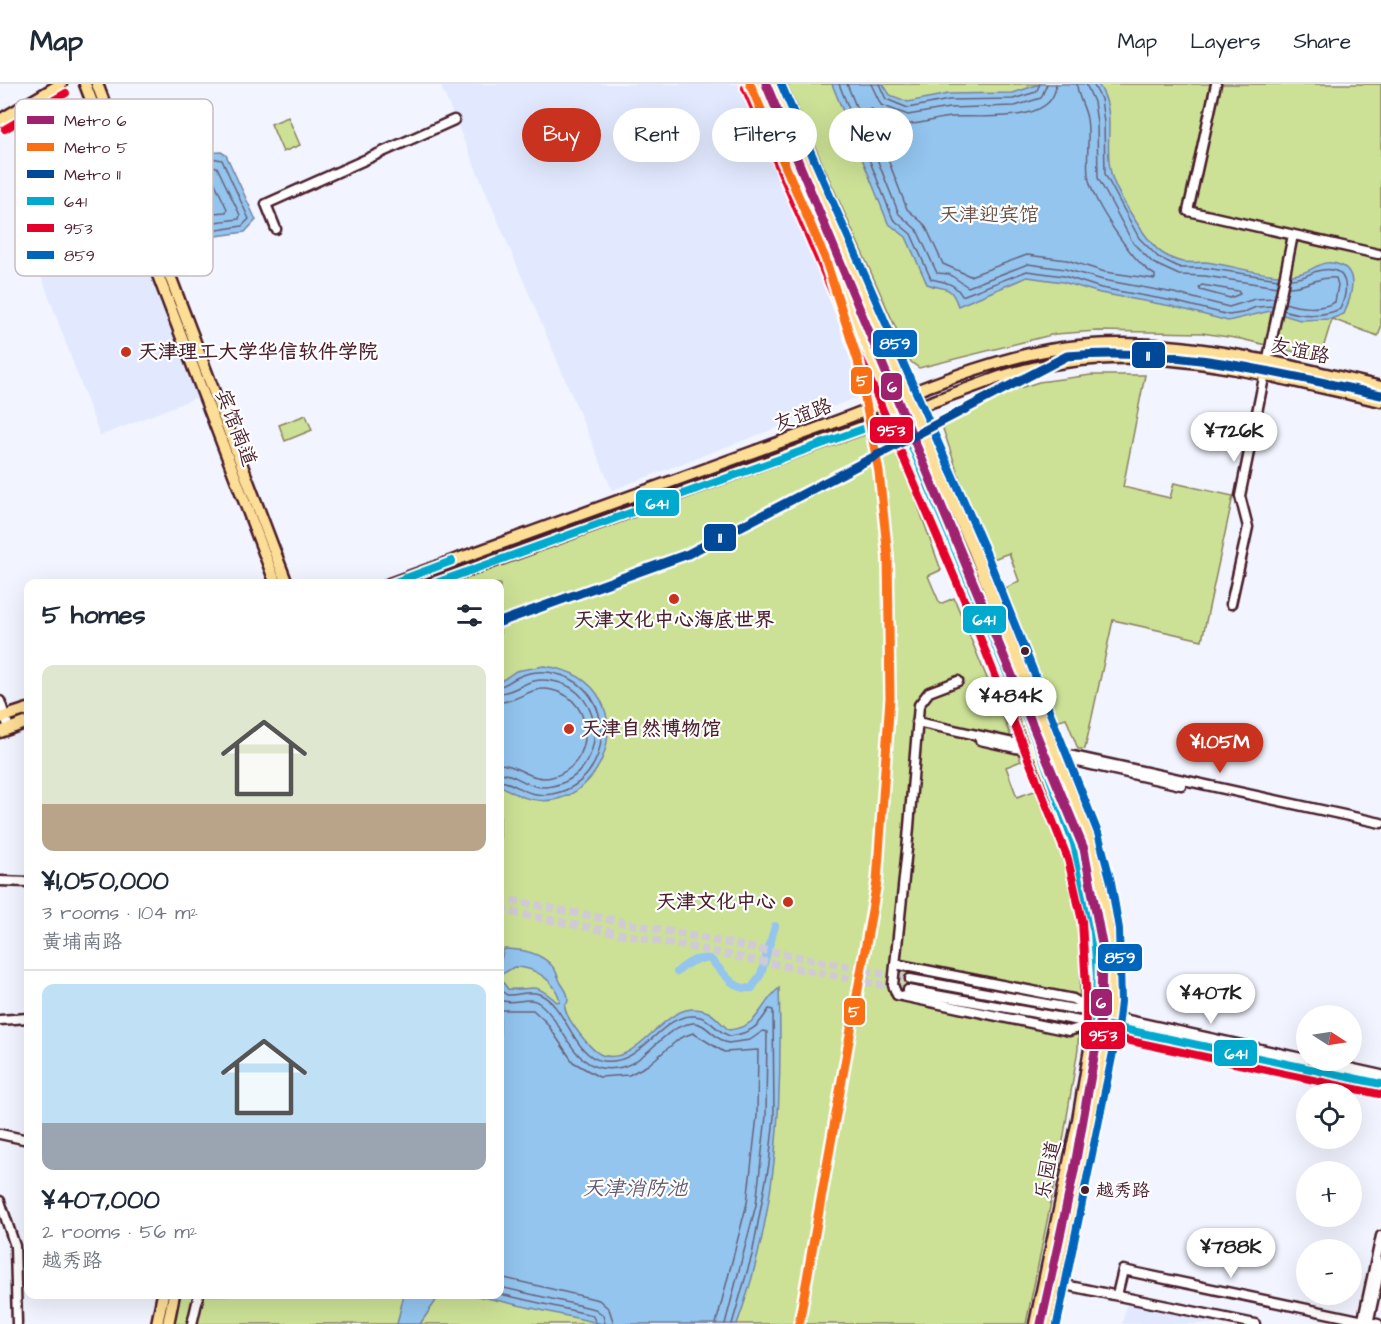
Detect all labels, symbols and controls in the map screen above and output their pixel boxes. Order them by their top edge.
text: Map [30,22,83,61]
text: Map [1117,27,1157,56]
text: Layers [1190,27,1260,56]
text: Share [1293,27,1351,56]
legend [15,99,213,276]
chip: Buy [522,108,601,162]
chip: Rent [613,108,700,162]
chip: Filters [712,108,817,162]
chip: New [829,108,913,162]
text: Metro 6 [64,110,127,132]
text: Metro 5 [64,137,129,159]
text: Metro 11 [64,164,121,186]
text: 641 [64,191,87,213]
park label: 天津迎宾馆 [939,201,1039,229]
text: 953 [64,218,93,240]
text: 859 [64,245,95,267]
line badge: 859 [872,329,918,358]
street label: 友谊路 [1268,331,1333,371]
text: 859 [880,333,910,355]
place label: 天津理工大学华信软件学院 [138,338,378,366]
line badge: 11 [1131,341,1166,369]
marker: 天津理工大学华信软件学院 [119,345,133,359]
text: 11 [1146,345,1151,367]
line badge: 5 [850,366,873,395]
text: 5 [856,370,868,392]
line badge: 6 [880,372,903,401]
text: 6 [887,376,897,398]
street label: 宾馆南道 [209,386,263,470]
street label: 友谊路 [770,391,837,438]
pin: ¥726K [1192,412,1276,463]
line badge: 953 [869,416,914,444]
text: ¥726K [1204,417,1264,445]
text: 953 [877,420,906,442]
line badge: 641 [635,489,680,517]
text: 641 [646,493,669,515]
line badge: 11 [703,523,737,552]
text: 11 [718,527,723,549]
marker: 天津文化中心海底世界 [667,592,681,606]
text: 5 homes [42,597,146,633]
icon: filters [453,599,486,632]
line badge: 641 [962,605,1007,634]
place label: 天津文化中心海底世界 [574,606,774,634]
text: 641 [973,609,996,631]
unlabelled marker [1019,645,1031,657]
pin: ¥484K [969,677,1053,728]
text: ¥484K [980,682,1043,710]
icon: home [210,704,318,812]
place label: 天津自然博物馆 [581,715,721,743]
marker: 天津自然博物馆 [562,722,576,736]
pin: ¥1.05M [1171,723,1269,774]
text: ¥1.05M [1190,728,1250,756]
text: ¥1,050,000 [42,863,169,899]
place label: 天津文化中心 [656,888,776,916]
marker: 天津文化中心 [781,895,795,909]
text: 3 rooms · 104 m² [42,899,198,927]
text: 黄埔南路 [42,928,122,956]
line badge: 859 [1097,943,1143,972]
text: 859 [1105,947,1135,969]
pin: ¥407K [1169,974,1253,1025]
text: ¥407K [1180,979,1242,1007]
line badge: 6 [1090,988,1113,1017]
text: 6 [1096,992,1106,1014]
line badge: 5 [843,997,866,1026]
text: 5 [848,1001,860,1023]
north arrow [1296,1005,1362,1071]
map controls [1296,1005,1362,1305]
line badge: 953 [1080,1021,1126,1050]
icon: home [210,1023,318,1131]
text: 953 [1089,1025,1118,1047]
line badge: 641 [1213,1039,1258,1067]
text: 641 [1225,1043,1248,1065]
button: locate [1296,1083,1362,1149]
street label: 乐园道 [1028,1138,1068,1202]
button: + [1296,1161,1362,1227]
water label: 天津消防池 [583,1174,688,1203]
place label: 越秀路 [1096,1178,1150,1203]
text: ¥407,000 [42,1182,160,1218]
marker: 越秀路 [1079,1184,1091,1196]
text: 2 rooms · 56 m² [42,1218,197,1246]
pin: ¥788K [1189,1228,1273,1279]
text: ¥788K [1200,1233,1262,1261]
button: − [1296,1239,1362,1305]
text: 越秀路 [42,1247,102,1275]

